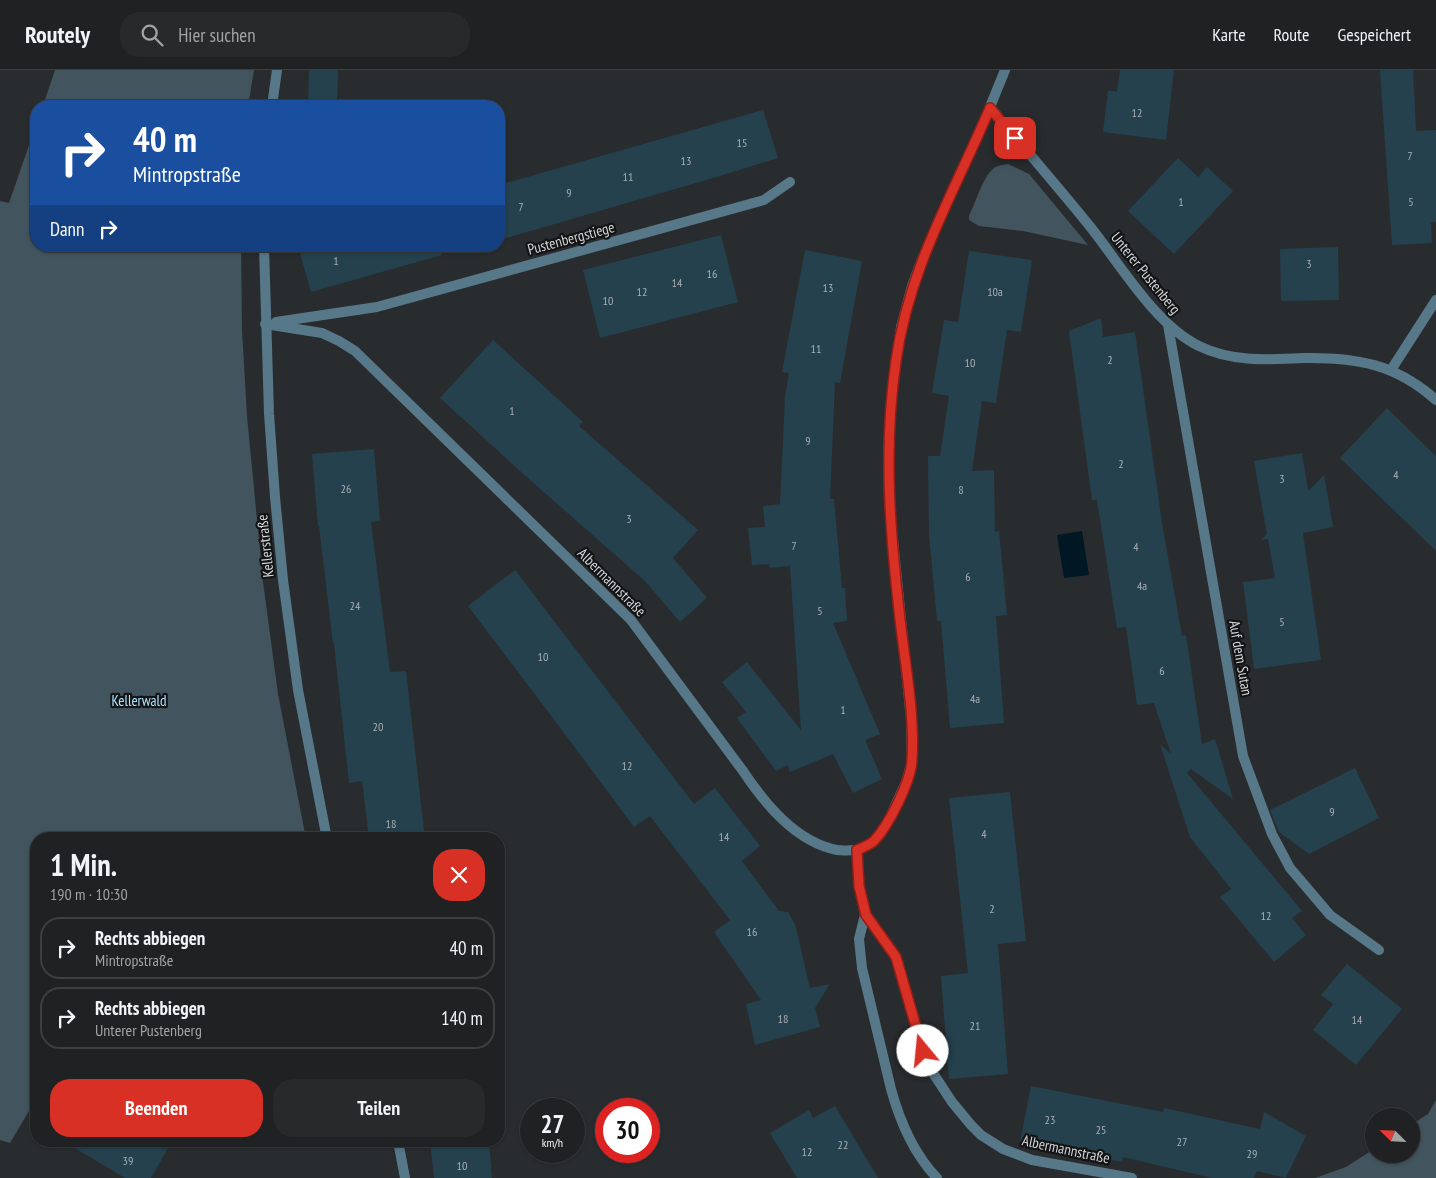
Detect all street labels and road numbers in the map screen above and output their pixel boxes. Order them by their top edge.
street label: Pustenbergstiege [525,217,617,259]
street label: Unterer Pustenberg [1107,228,1185,318]
street label: Kellerstraße [252,514,278,578]
street label: Albermannstraße [574,544,650,620]
street label: Auf dem Sutan [1225,619,1257,697]
street label: Albermannstraße [1020,1130,1112,1168]

